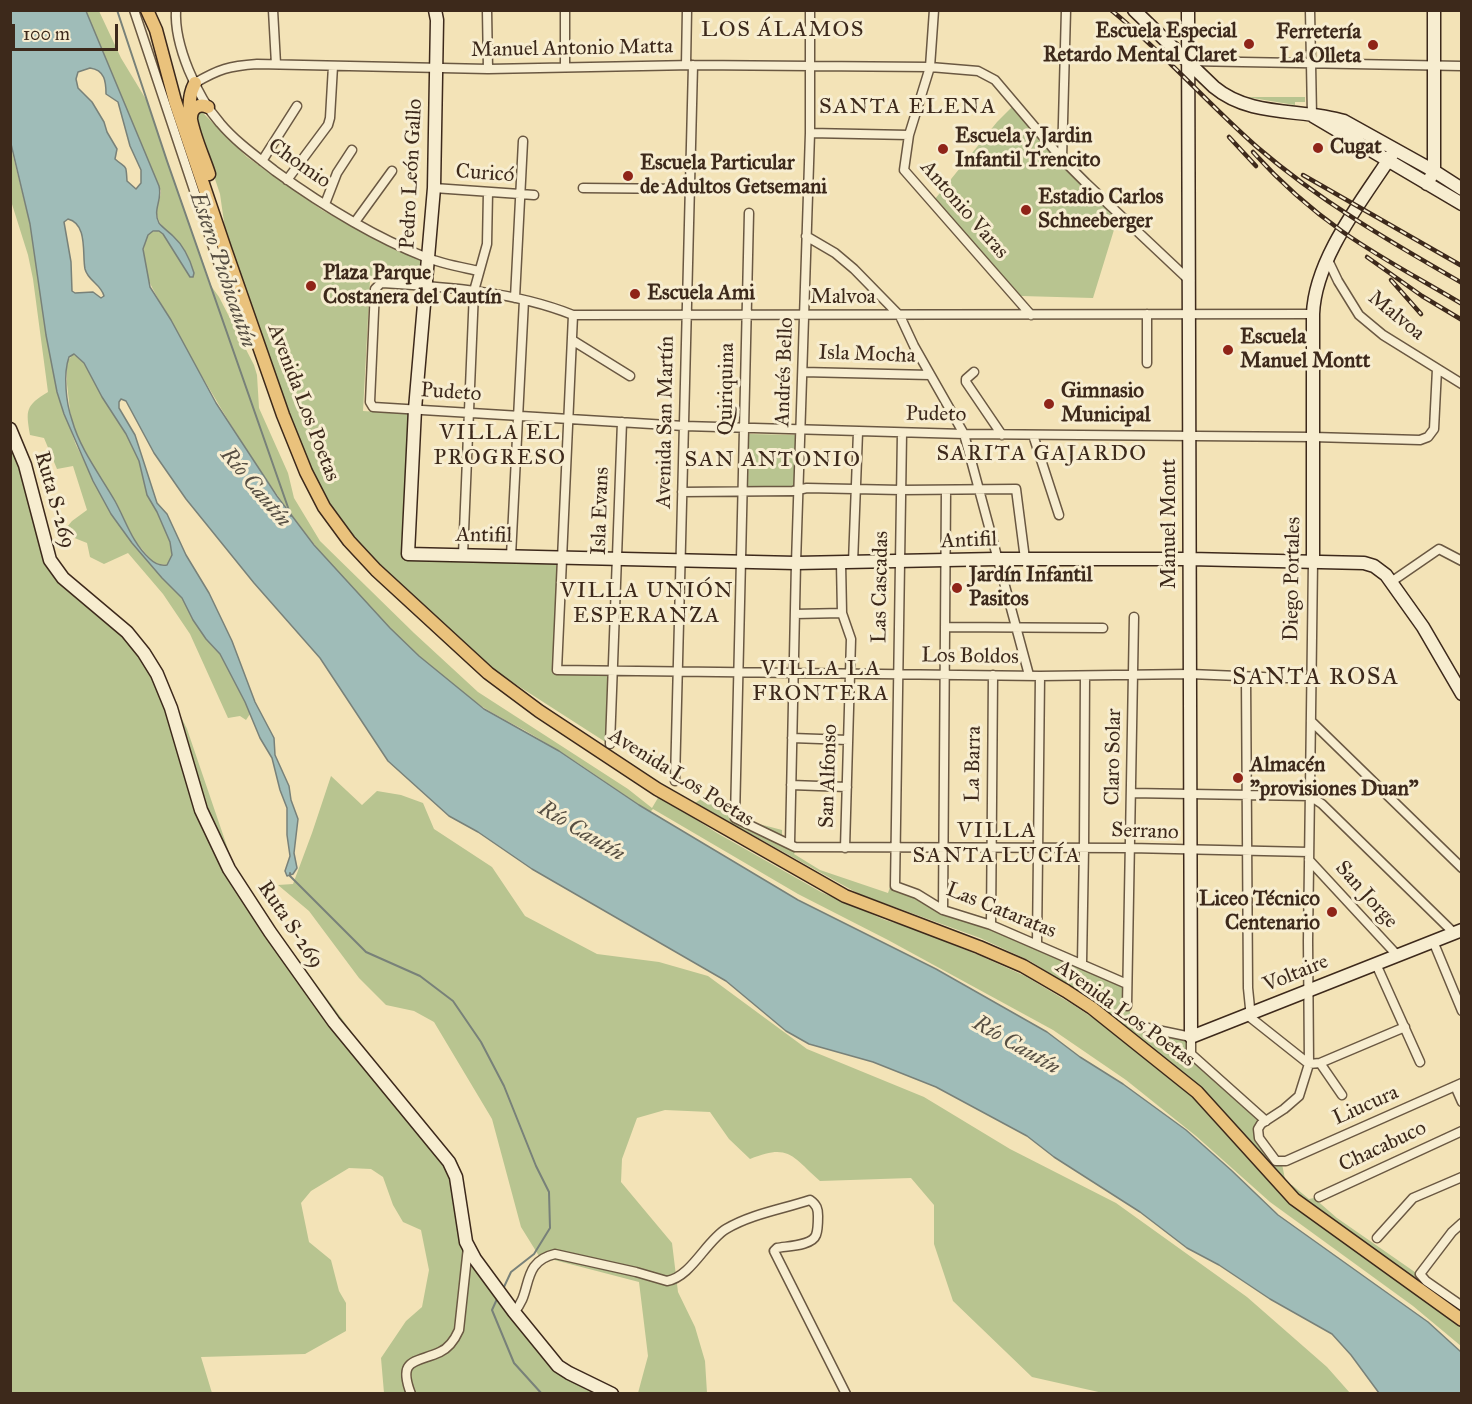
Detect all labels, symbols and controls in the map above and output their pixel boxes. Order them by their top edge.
scale bar [15,12,122,50]
district label: LOS ÁLAMOS [701,18,865,44]
place label: Escuela Especial Retardo Mental Claret [1043,19,1237,69]
place label: Ferretería La Olleta [1276,20,1361,70]
text: 100 m [23,23,70,45]
street label: Manuel Antonio Matta [471,35,673,63]
marker: Escuela Especial Retardo Mental Claret [1242,37,1256,51]
marker: Ferretería La Olleta [1366,38,1380,52]
district label: SANTA ELENA [819,95,997,121]
street label: Pedro León Gallo [395,98,429,250]
place label: Escuela y Jardin Infantil Trencito [955,124,1100,174]
street label: Chomio [263,133,335,195]
place label: Cugat [1330,135,1382,161]
marker: Cugat [1311,141,1325,155]
marker: Escuela y Jardin Infantil Trencito [936,142,950,156]
place label: Escuela Particular de Adultos Getsemani [640,151,827,201]
street label: Antonio Varas [914,156,1014,264]
street label: Curicó [455,159,515,189]
marker: Escuela Particular de Adultos Getsemani [621,169,635,183]
place label: Estadio Carlos Schneeberger [1038,185,1163,235]
water label: Estero Pichicautín [183,189,261,351]
marker: Estadio Carlos Schneeberger [1019,203,1033,217]
place label: Plaza Parque Costanera del Cautín [323,261,502,311]
marker: Plaza Parque Costanera del Cautín [304,279,318,293]
place label: Escuela Ami [647,281,755,307]
street label: Malvoa [810,285,876,311]
street label: Malvoa [1363,286,1429,346]
marker: Escuela Ami [628,287,642,301]
street label: Andrés Bello [770,317,800,427]
street label: Avenida Los Poetas [261,321,345,485]
place label: Escuela Manuel Montt [1240,325,1370,375]
street label: Avenida San Martín [652,335,680,509]
street label: Isla Mocha [818,341,916,369]
street label: Quiriquina [714,342,740,436]
marker: Escuela Manuel Montt [1221,343,1235,357]
street label: Pudeto [420,378,482,408]
place label: Gimnasio Municipal [1061,379,1150,429]
marker: Gimnasio Municipal [1042,397,1056,411]
street label: Pudeto [905,402,967,428]
district label: VILLA EL PROGRESO [433,421,567,472]
district label: SARITA GAJARDO [936,442,1148,468]
water label: Río Cautín [214,443,296,533]
district label: SAN ANTONIO [685,448,861,474]
street label: Ruta S-269 [28,449,80,551]
street label: Manuel Montt [1157,459,1183,589]
street label: Isla Evans [587,467,615,555]
street label: Diego Portales [1279,517,1307,641]
street label: Antifil [456,523,512,549]
street label: Antifil [940,527,998,555]
street label: Las Cascadas [867,531,895,643]
place label: Jardín Infantil Pasitos [969,563,1092,613]
district label: VILLA UNIÓN ESPERANZA [560,579,734,630]
marker: Jardín Infantil Pasitos [950,581,964,595]
street label: Los Boldos [921,644,1019,670]
district label: VILLA LA FRONTERA [752,657,890,708]
district label: SANTA ROSA [1232,664,1400,692]
street label: Claro Solar [1101,708,1127,806]
street label: Avenida Los Poetas [604,723,758,833]
street label: San Alfonso [815,724,843,828]
street label: La Barra [961,726,987,802]
place label: Almacén "provisiones Duan" [1250,753,1419,803]
marker: Almacén "provisiones Duan" [1231,771,1245,785]
water label: Río Cautín [533,796,629,868]
street label: Serrano [1111,818,1179,846]
district label: VILLA SANTA LUCÍA [912,819,1082,870]
street label: San Jorge [1329,856,1403,934]
street label: Ruta S-269 [252,877,328,973]
street label: Las Cataratas [942,877,1060,945]
place label: Liceo Técnico Centenario [1199,887,1320,937]
marker: Liceo Técnico Centenario [1325,905,1339,919]
street label: Voltaire [1260,950,1332,998]
street label: Avenida Los Poetas [1050,955,1200,1073]
water label: Río Cautín [968,1011,1064,1081]
street label: Liucura [1329,1080,1403,1132]
street label: Chacabuco [1335,1116,1431,1178]

